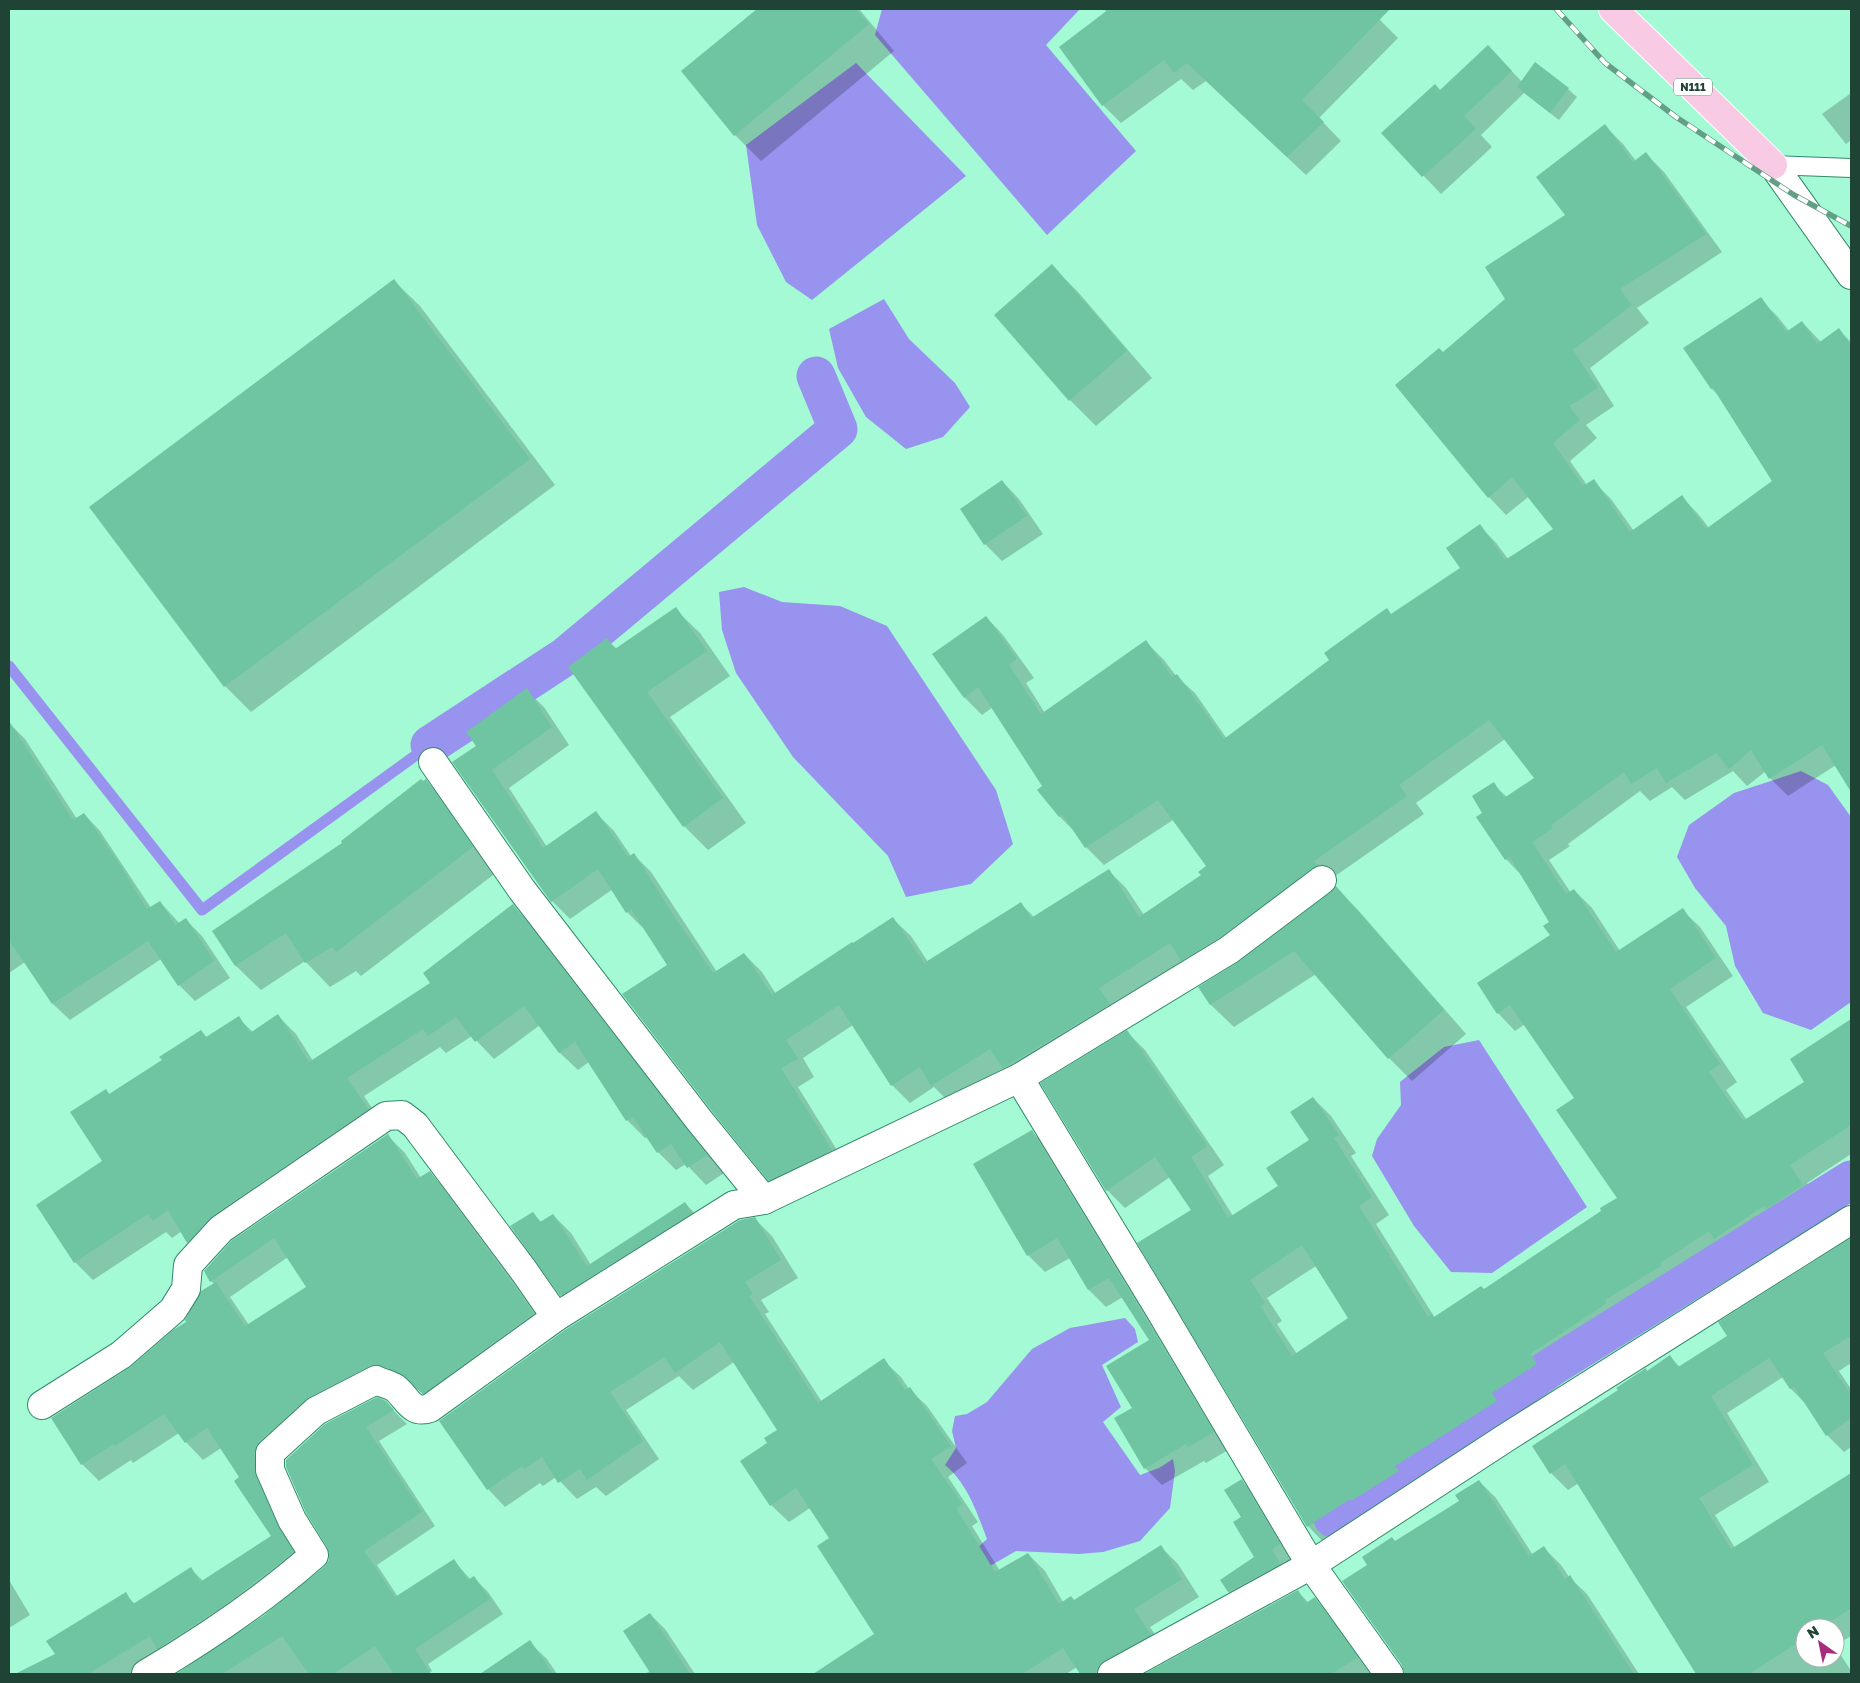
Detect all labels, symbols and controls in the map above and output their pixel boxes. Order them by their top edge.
road number: N111 [1674,78,1712,95]
north arrow [1795,1618,1845,1668]
text: N [1804,1622,1822,1642]

